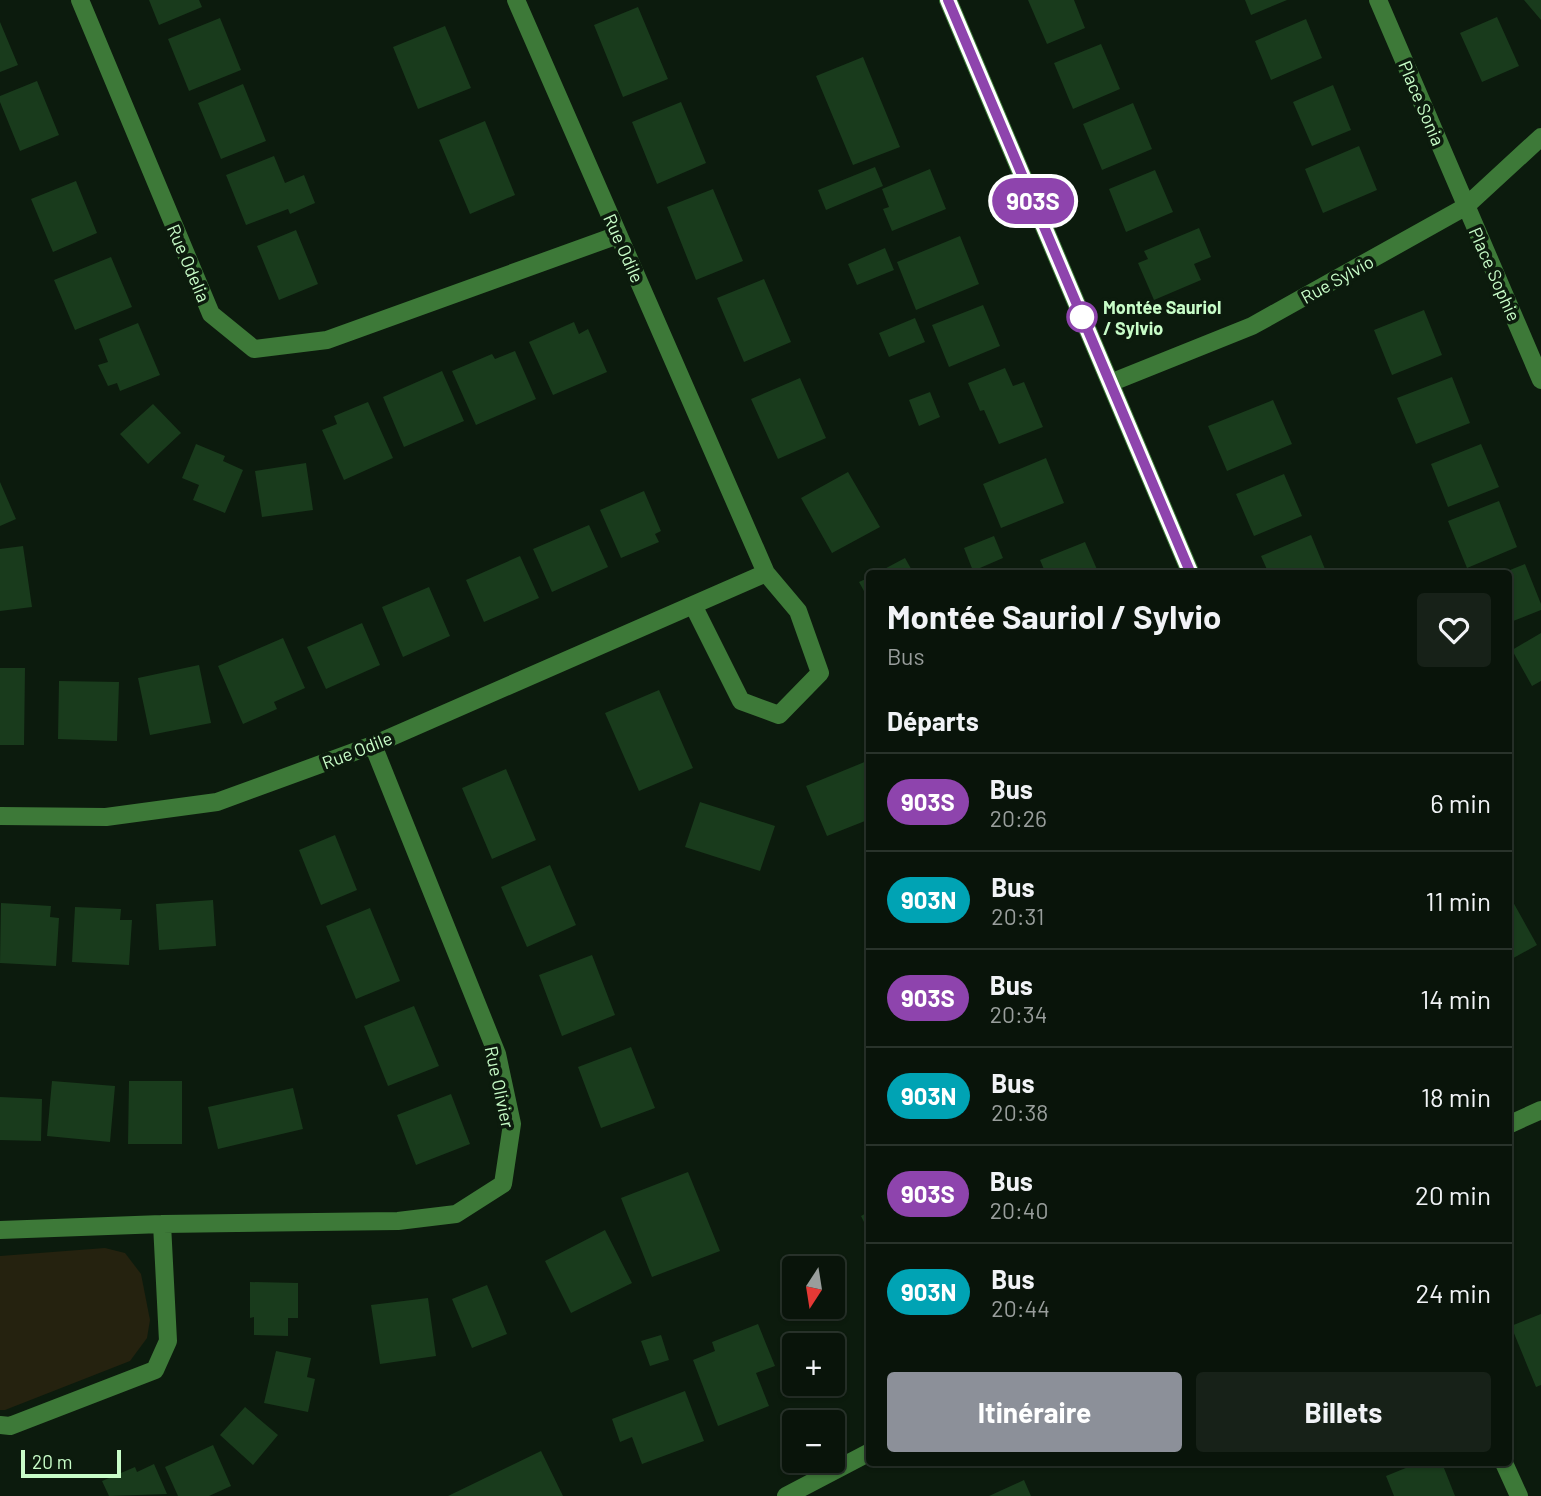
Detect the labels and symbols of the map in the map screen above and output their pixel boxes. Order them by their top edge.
street label: Place Sonia [1394,57,1450,149]
line badge: 903S [984,178,1082,224]
street label: Rue Odile [599,210,649,286]
street label: Rue Odelia [163,221,215,305]
street label: Place Sophie [1464,224,1526,324]
street label: Rue Sylvio [1297,250,1377,308]
place label: Montée Sauriol / Sylvio [1103,296,1222,339]
marker: Montée Sauriol / Sylvio [1067,302,1097,332]
street label: Rue Odile [319,727,395,773]
street label: Rue Olivier [481,1044,519,1130]
north arrow [782,1256,845,1320]
scale bar [21,1447,121,1479]

